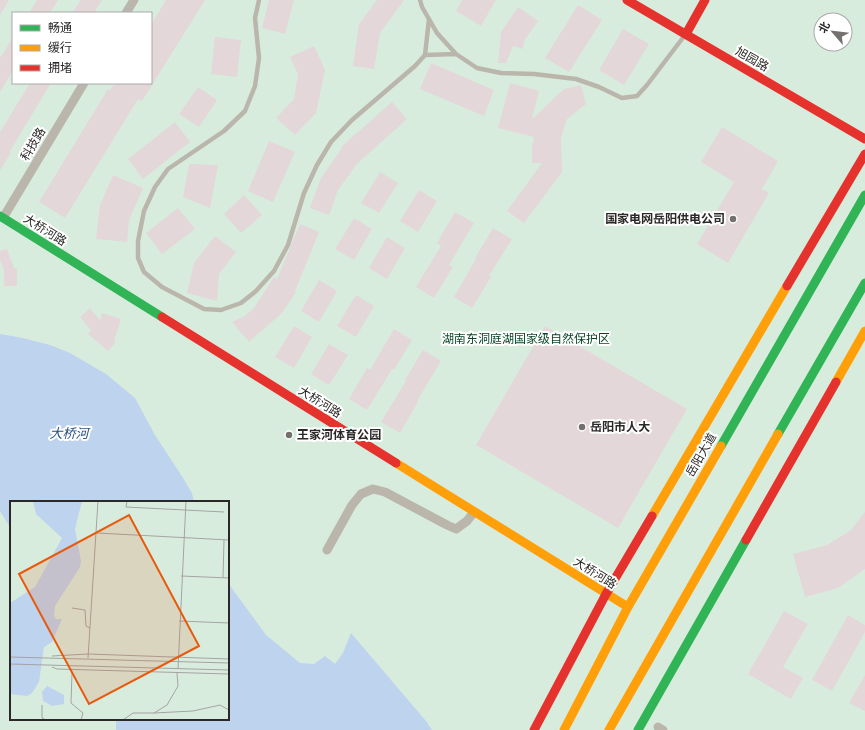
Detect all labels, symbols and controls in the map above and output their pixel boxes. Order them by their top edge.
legend [12,12,152,84]
north arrow [813,12,853,52]
text: 北 [816,20,833,35]
text: 畅通 [48,21,72,35]
text: 缓行 [48,41,72,55]
street label: 旭园路 [733,44,771,74]
text: 拥堵 [48,61,72,75]
street label: 科技路 [18,125,48,163]
street label: 大桥河路 [21,211,69,249]
place label: 国家电网岳阳供电公司 [605,212,725,226]
marker: 国家电网岳阳供电公司 [728,214,738,224]
park label: 湖南东洞庭湖国家级自然保护区 [442,332,610,346]
street label: 大桥河路 [296,383,344,421]
place label: 岳阳市人大 [590,420,650,434]
marker: 岳阳市人大 [577,422,587,432]
water label: 大桥河 [49,426,91,442]
place label: 王家河体育公园 [297,428,381,442]
marker: 王家河体育公园 [284,430,294,440]
street label: 岳阳大道 [683,431,719,479]
inset map [10,501,229,720]
street label: 大桥河路 [571,554,619,592]

